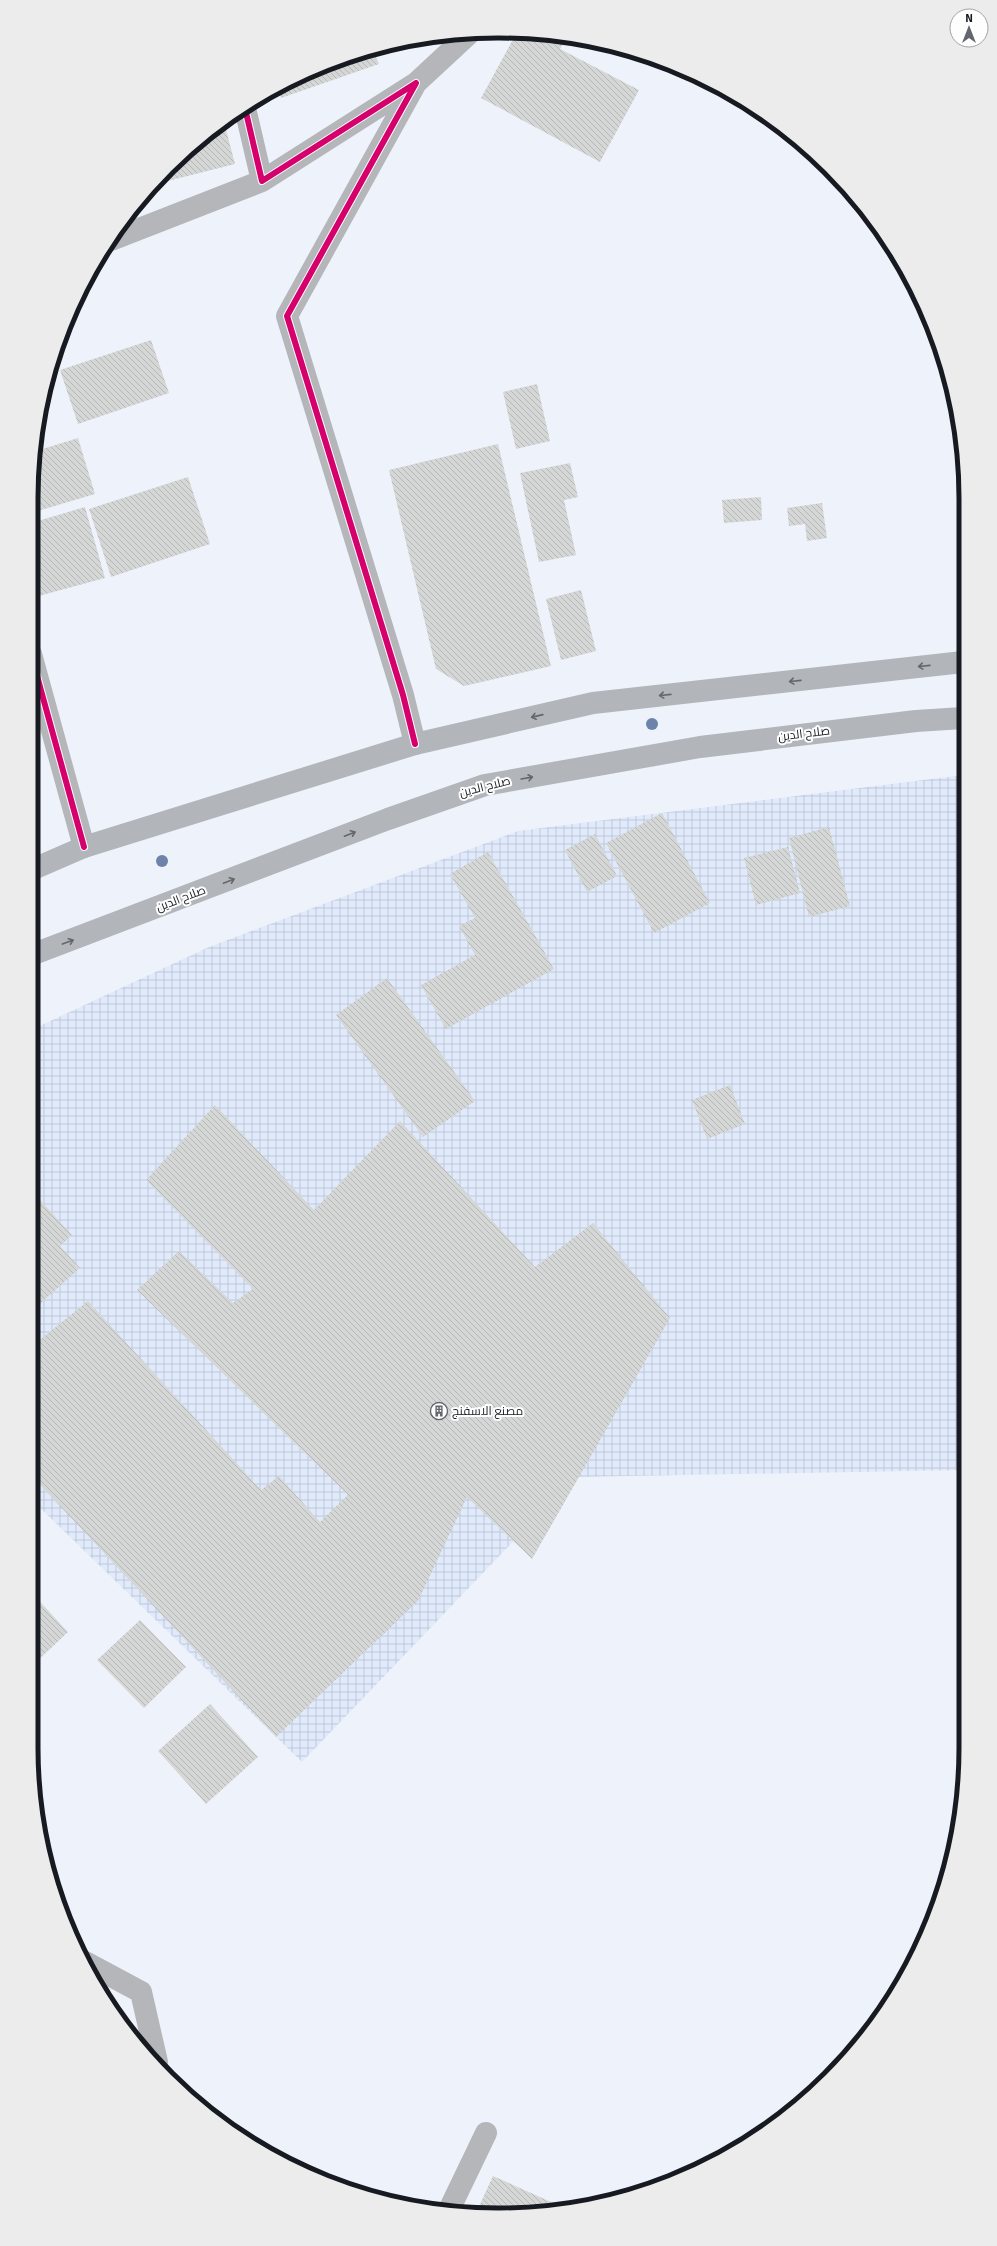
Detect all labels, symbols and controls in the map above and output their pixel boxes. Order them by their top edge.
north arrow [949,8,989,48]
text: N [965,12,973,25]
one-way arrow [918,662,931,670]
one-way arrow [789,677,802,684]
one-way arrow [659,691,672,699]
one-way arrow [531,712,544,720]
street label: صلاح الدين [777,723,831,745]
street label: صلاح الدين [458,773,512,801]
one-way arrow [520,773,533,781]
one-way arrow [343,830,355,838]
one-way arrow [222,876,234,884]
street label: صلاح الدين [154,883,208,915]
one-way arrow [61,937,73,945]
building icon: مصنع الاسفنج [429,1401,449,1421]
place label: مصنع الاسفنج [452,1404,523,1419]

